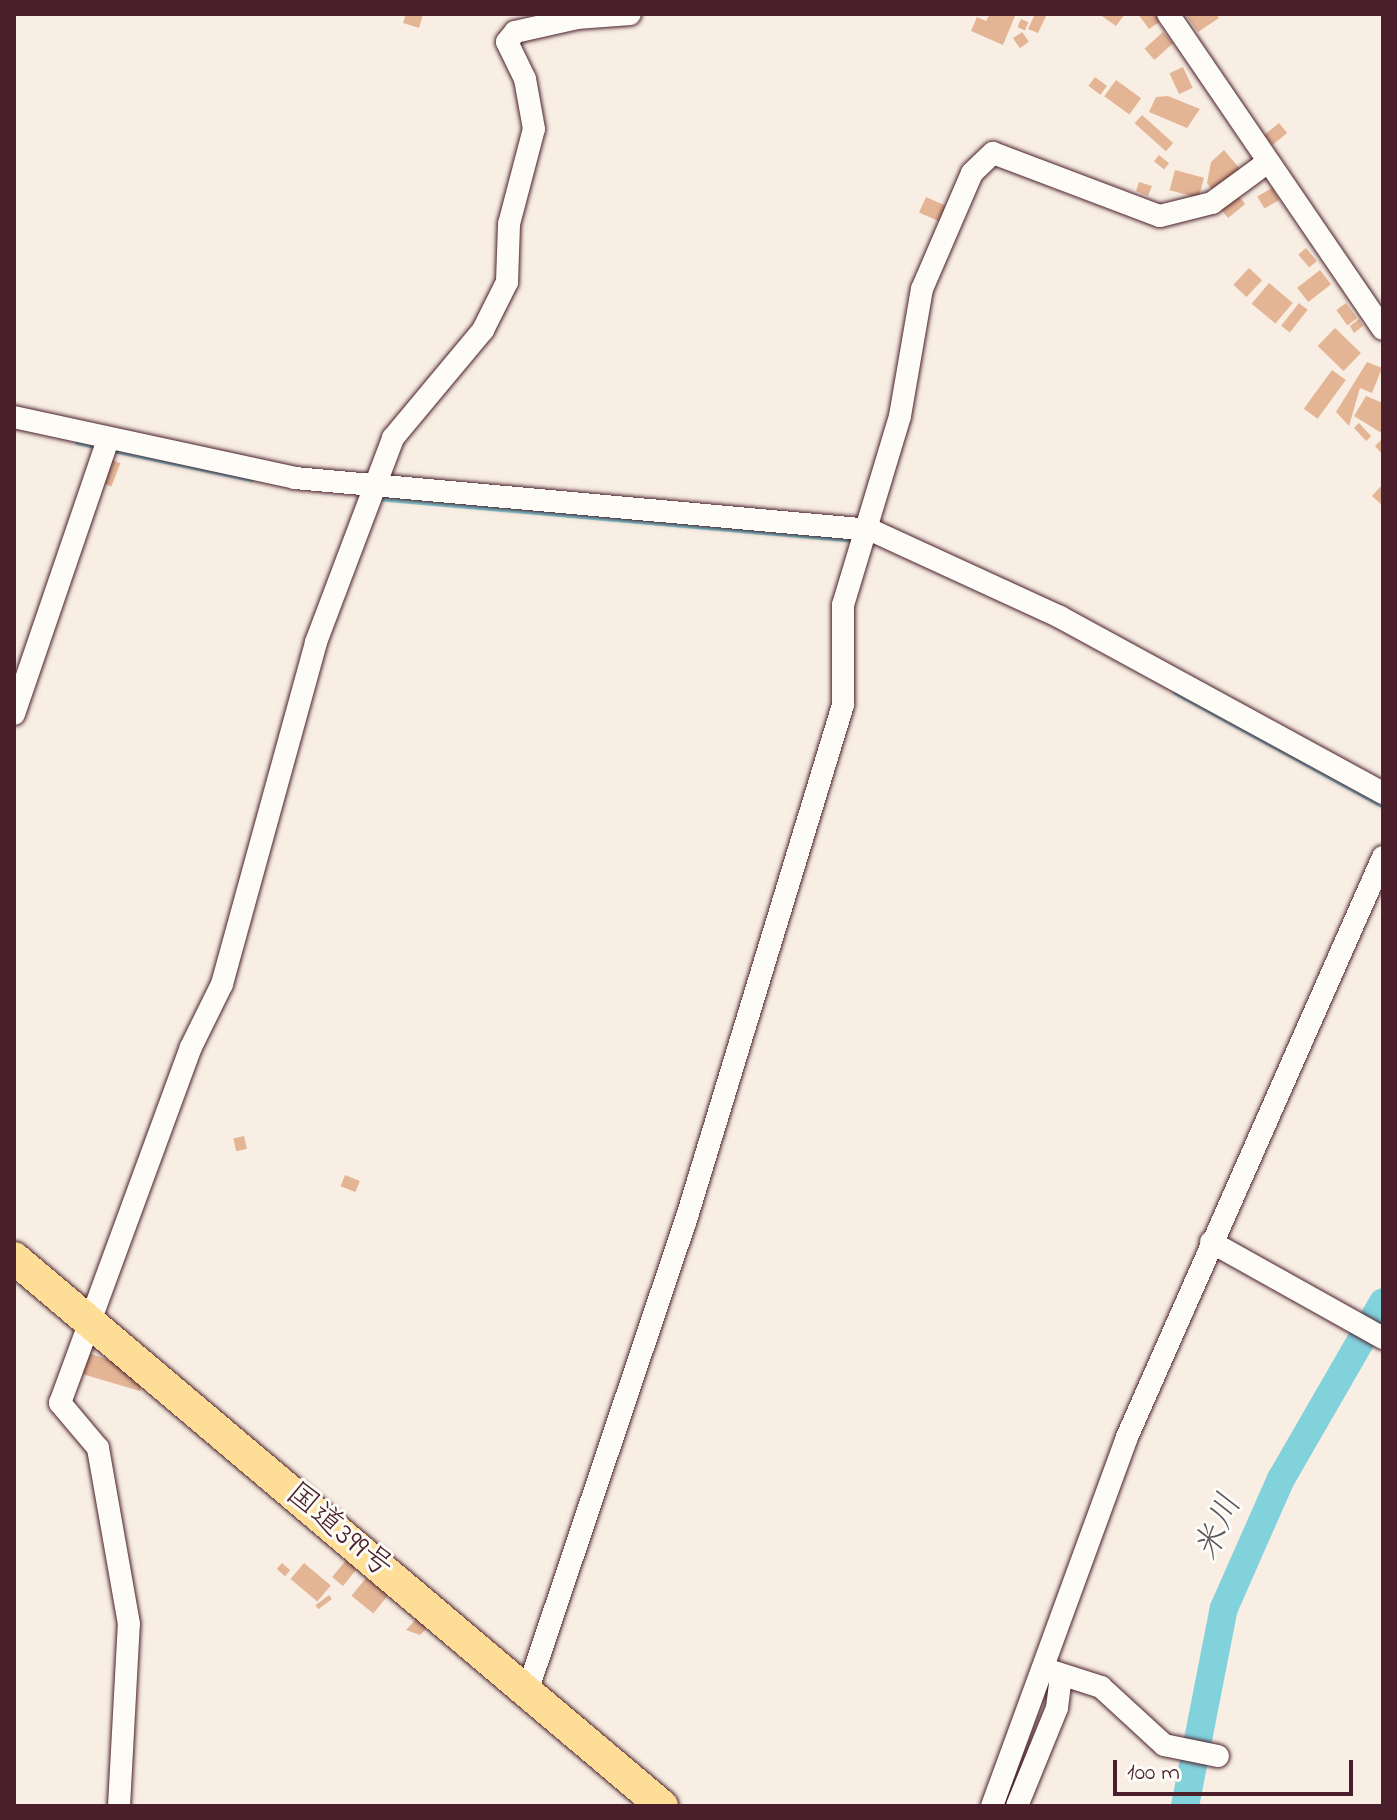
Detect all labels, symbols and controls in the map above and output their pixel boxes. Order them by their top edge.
street label: 国道399号 [276,1476,400,1588]
water label: 米川 [1188,1489,1252,1567]
scale bar [1117,1744,1357,1794]
text: 100 m [1127,1756,1180,1791]

